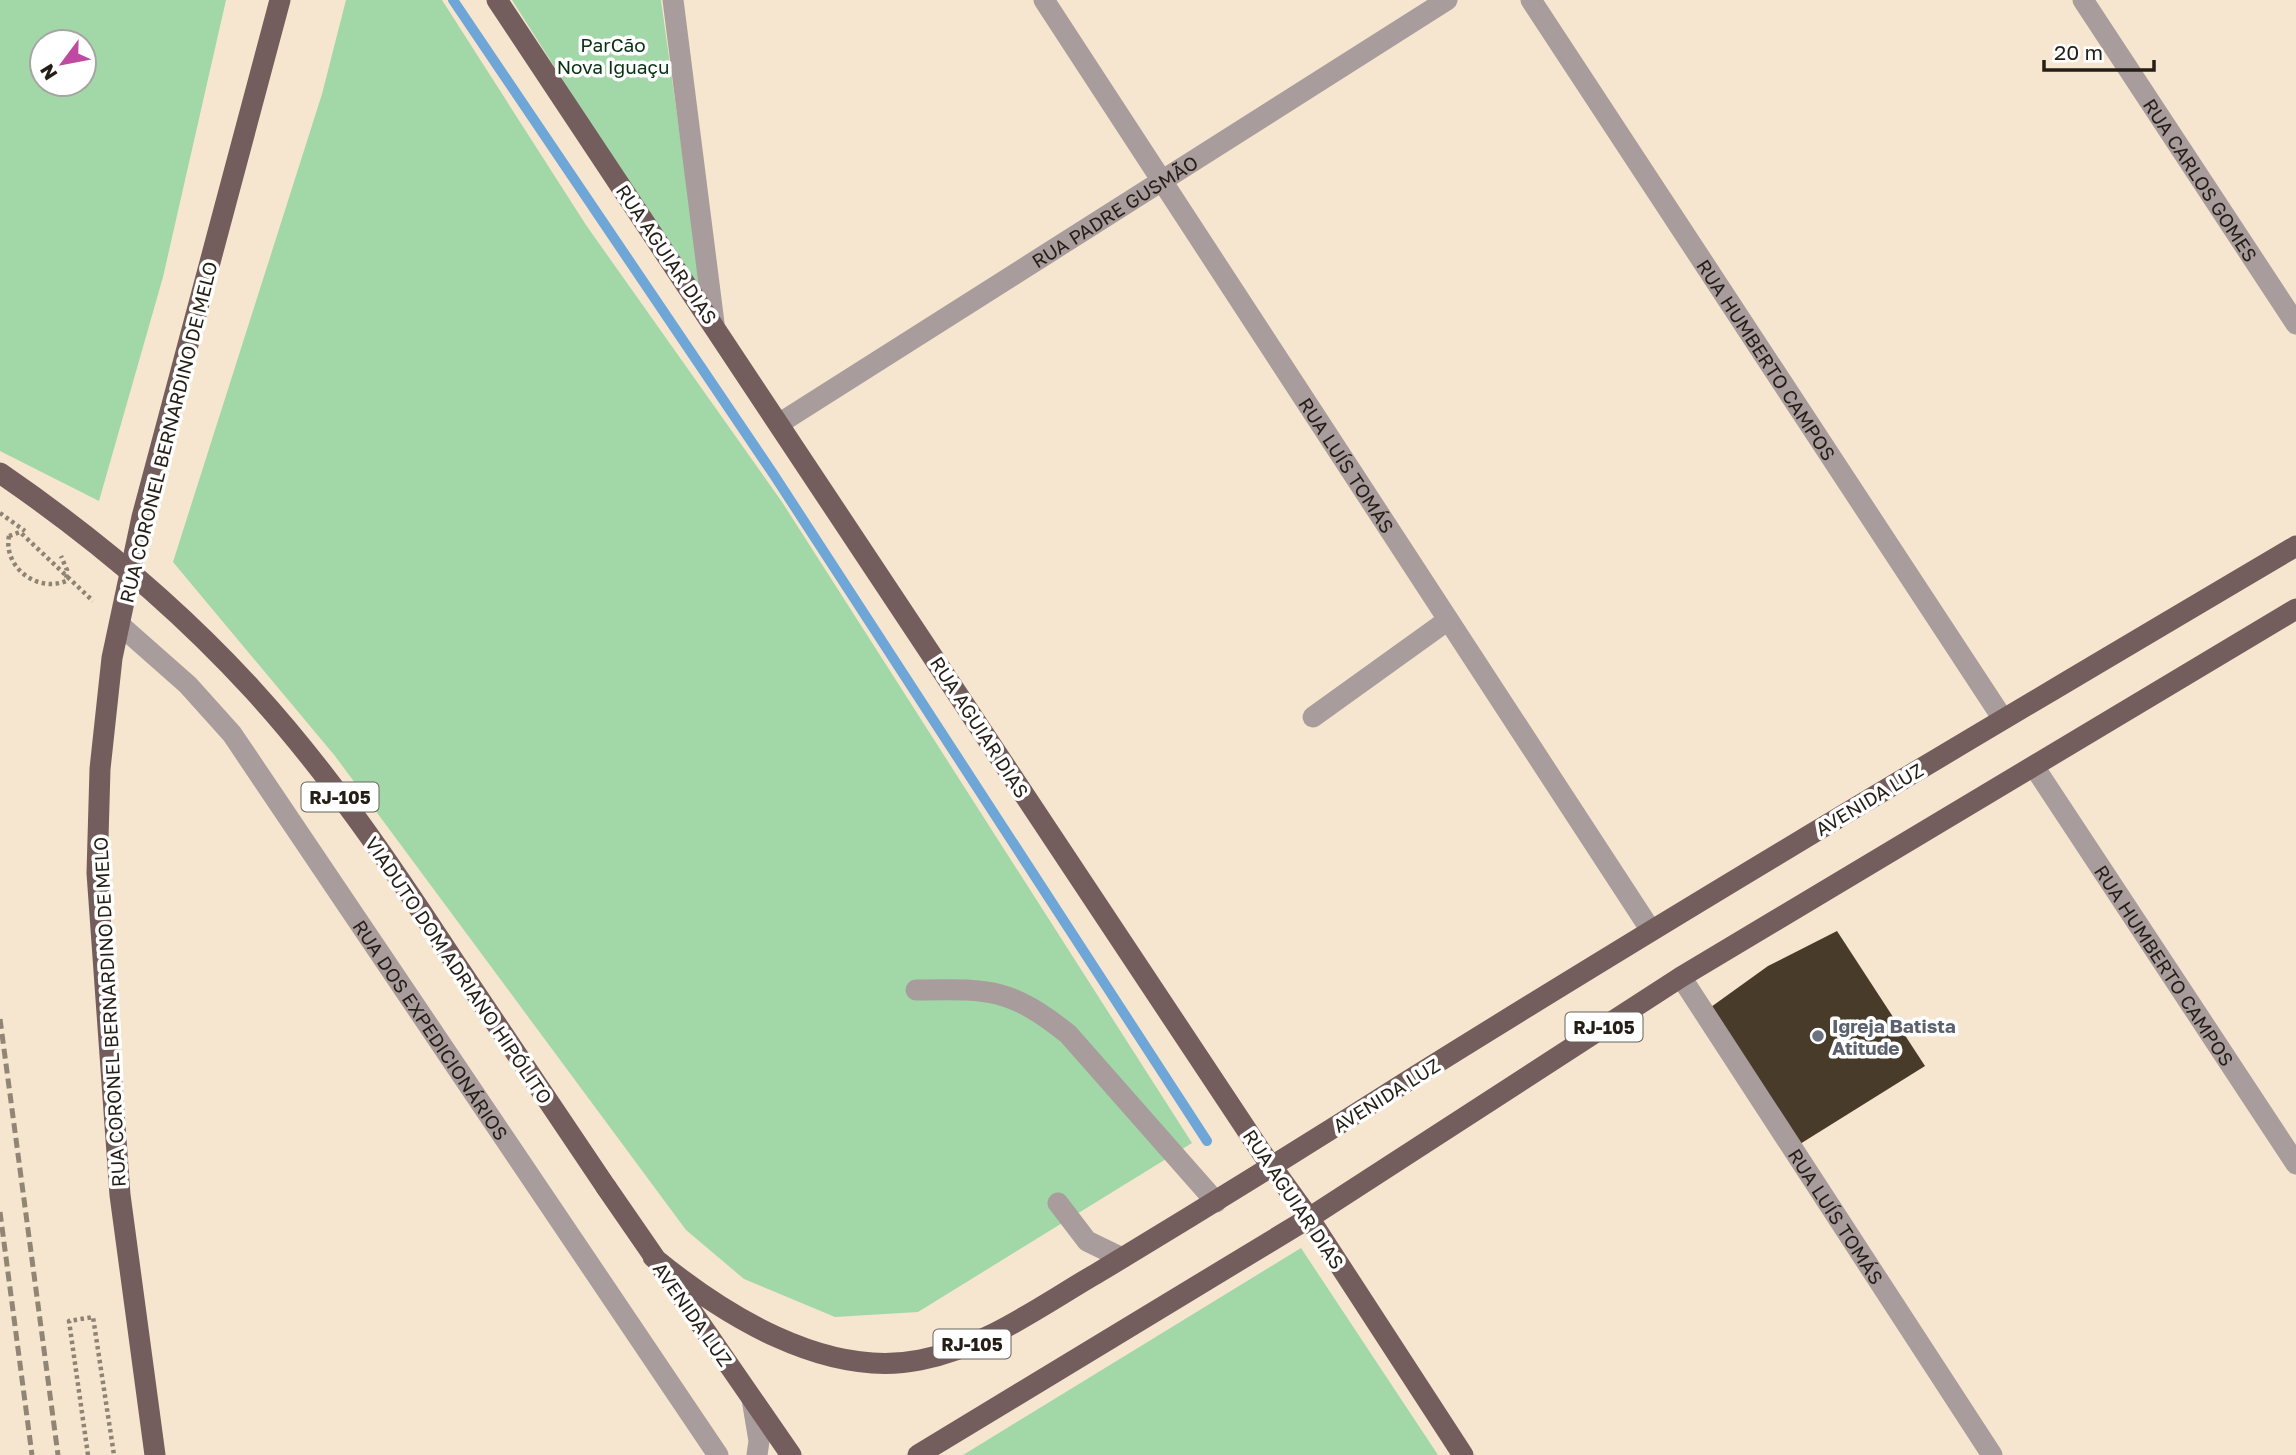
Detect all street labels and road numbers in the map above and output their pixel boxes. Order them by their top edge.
street label: RUA CARLOS GOMES [2139,94,2263,266]
street label: RUA PADRE GUSMÃO [1027,150,1202,272]
street label: RUA AGUIAR DIAS [612,180,722,328]
street label: RUA HUMBERTO CAMPOS [1693,255,1841,464]
street label: RUA CORONEL BERNARDINO DE MELO [114,259,222,605]
street label: RUA LUÍS TOMÁS [1295,393,1400,537]
street label: RUA AGUIAR DIAS [926,652,1034,802]
street label: AVENIDA LUZ [1811,758,1927,840]
road number: RJ-105 [302,782,378,812]
street label: VIADUTO DOM ADRIANO HIPÓLITO [361,832,557,1108]
street label: RUA CORONEL BERNARDINO DE MELO [88,836,130,1188]
street label: RUA HUMBERTO CAMPOS [2090,860,2239,1070]
street label: RUA DOS EXPEDICIONÁRIOS [349,915,514,1144]
road number: RJ-105 [1566,1012,1642,1042]
street label: AVENIDA LUZ [1328,1053,1444,1137]
street label: RUA AGUIAR DIAS [1239,1125,1349,1273]
street label: RUA LUÍS TOMÁS [1784,1144,1889,1288]
street label: AVENIDA LUZ [649,1258,737,1370]
road number: RJ-105 [934,1330,1010,1358]

